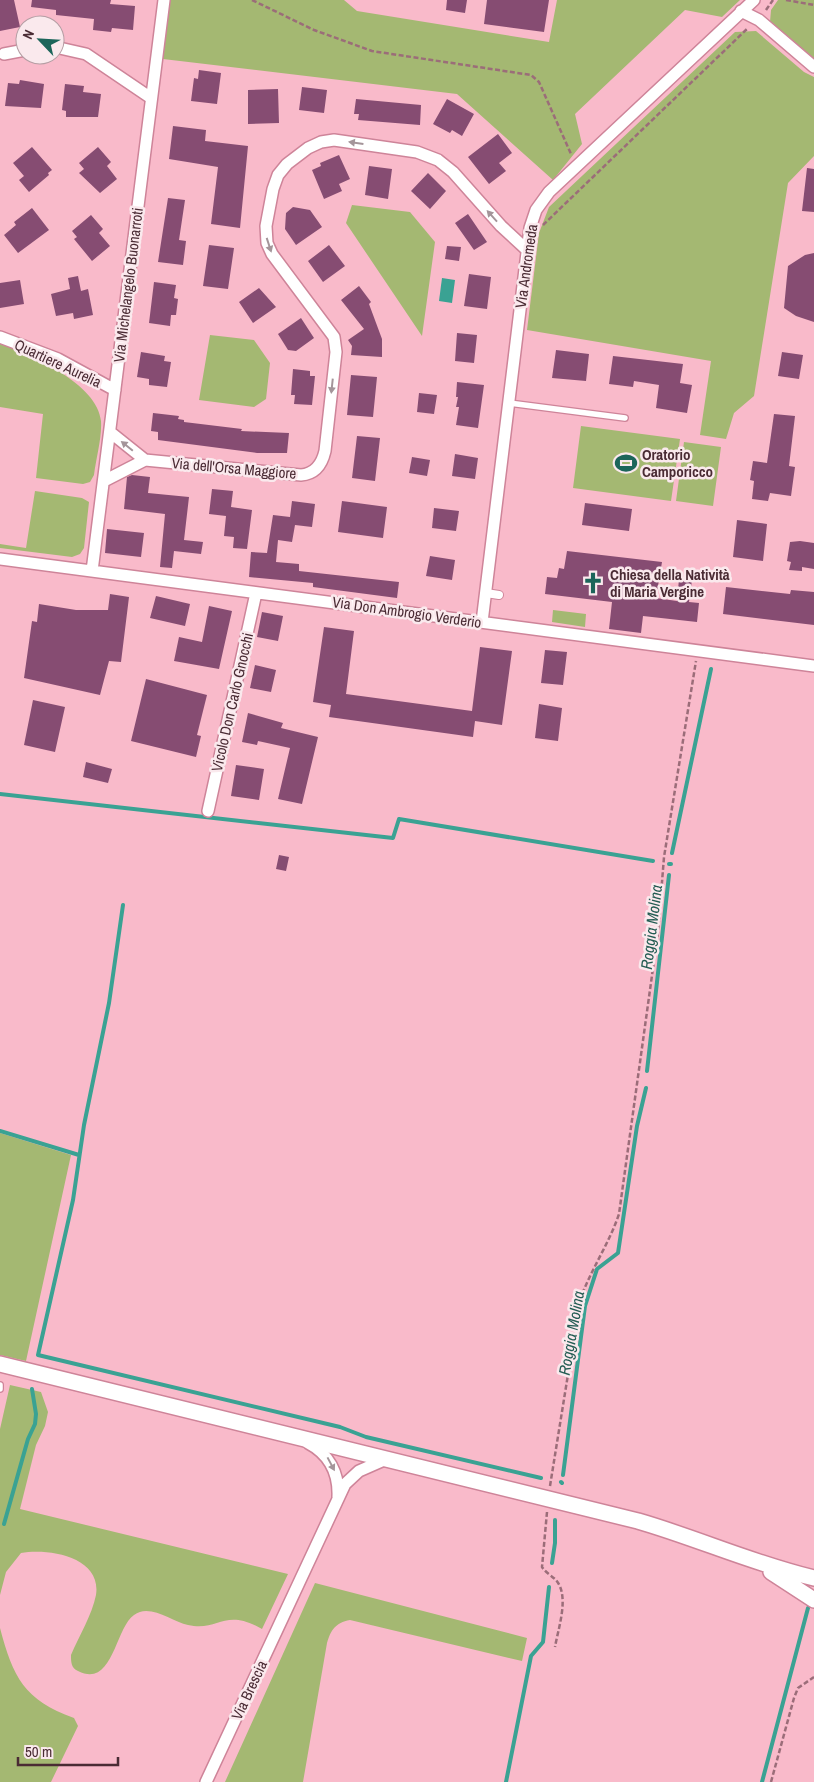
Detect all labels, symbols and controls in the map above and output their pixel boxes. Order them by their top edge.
north arrow [15,15,65,65]
text: N [18,27,38,42]
one-way arrow [348,139,364,147]
street label: Via Michelangelo Buonarroti [108,206,148,364]
one-way arrow [486,211,498,223]
street label: Via Andromeda [510,223,542,309]
one-way arrow [265,238,273,253]
street label: Quartiere Aurelia [11,334,105,392]
one-way arrow [328,378,336,394]
one-way arrow [121,441,134,452]
place label: Oratorio Camporicco [642,444,713,482]
sports icon: Oratorio Camporicco [613,450,639,476]
street label: Via dell'Orsa Maggiore [171,452,297,484]
place label: Chiesa della Natività di Maria Vergine [610,564,730,602]
church icon: Chiesa della Natività di Maria Vergine [580,570,606,596]
street label: Via Don Ambrogio Verderio [331,591,483,633]
street label: Vicolo Don Carlo Gnocchi [206,630,258,774]
water label: Roggia Molina [635,883,667,971]
water label: Roggia Molina [553,1289,589,1377]
one-way arrow [326,1457,335,1471]
street label: Via Brescia [226,1657,272,1723]
scale bar [18,1734,118,1766]
text: 50 m [25,1741,52,1762]

